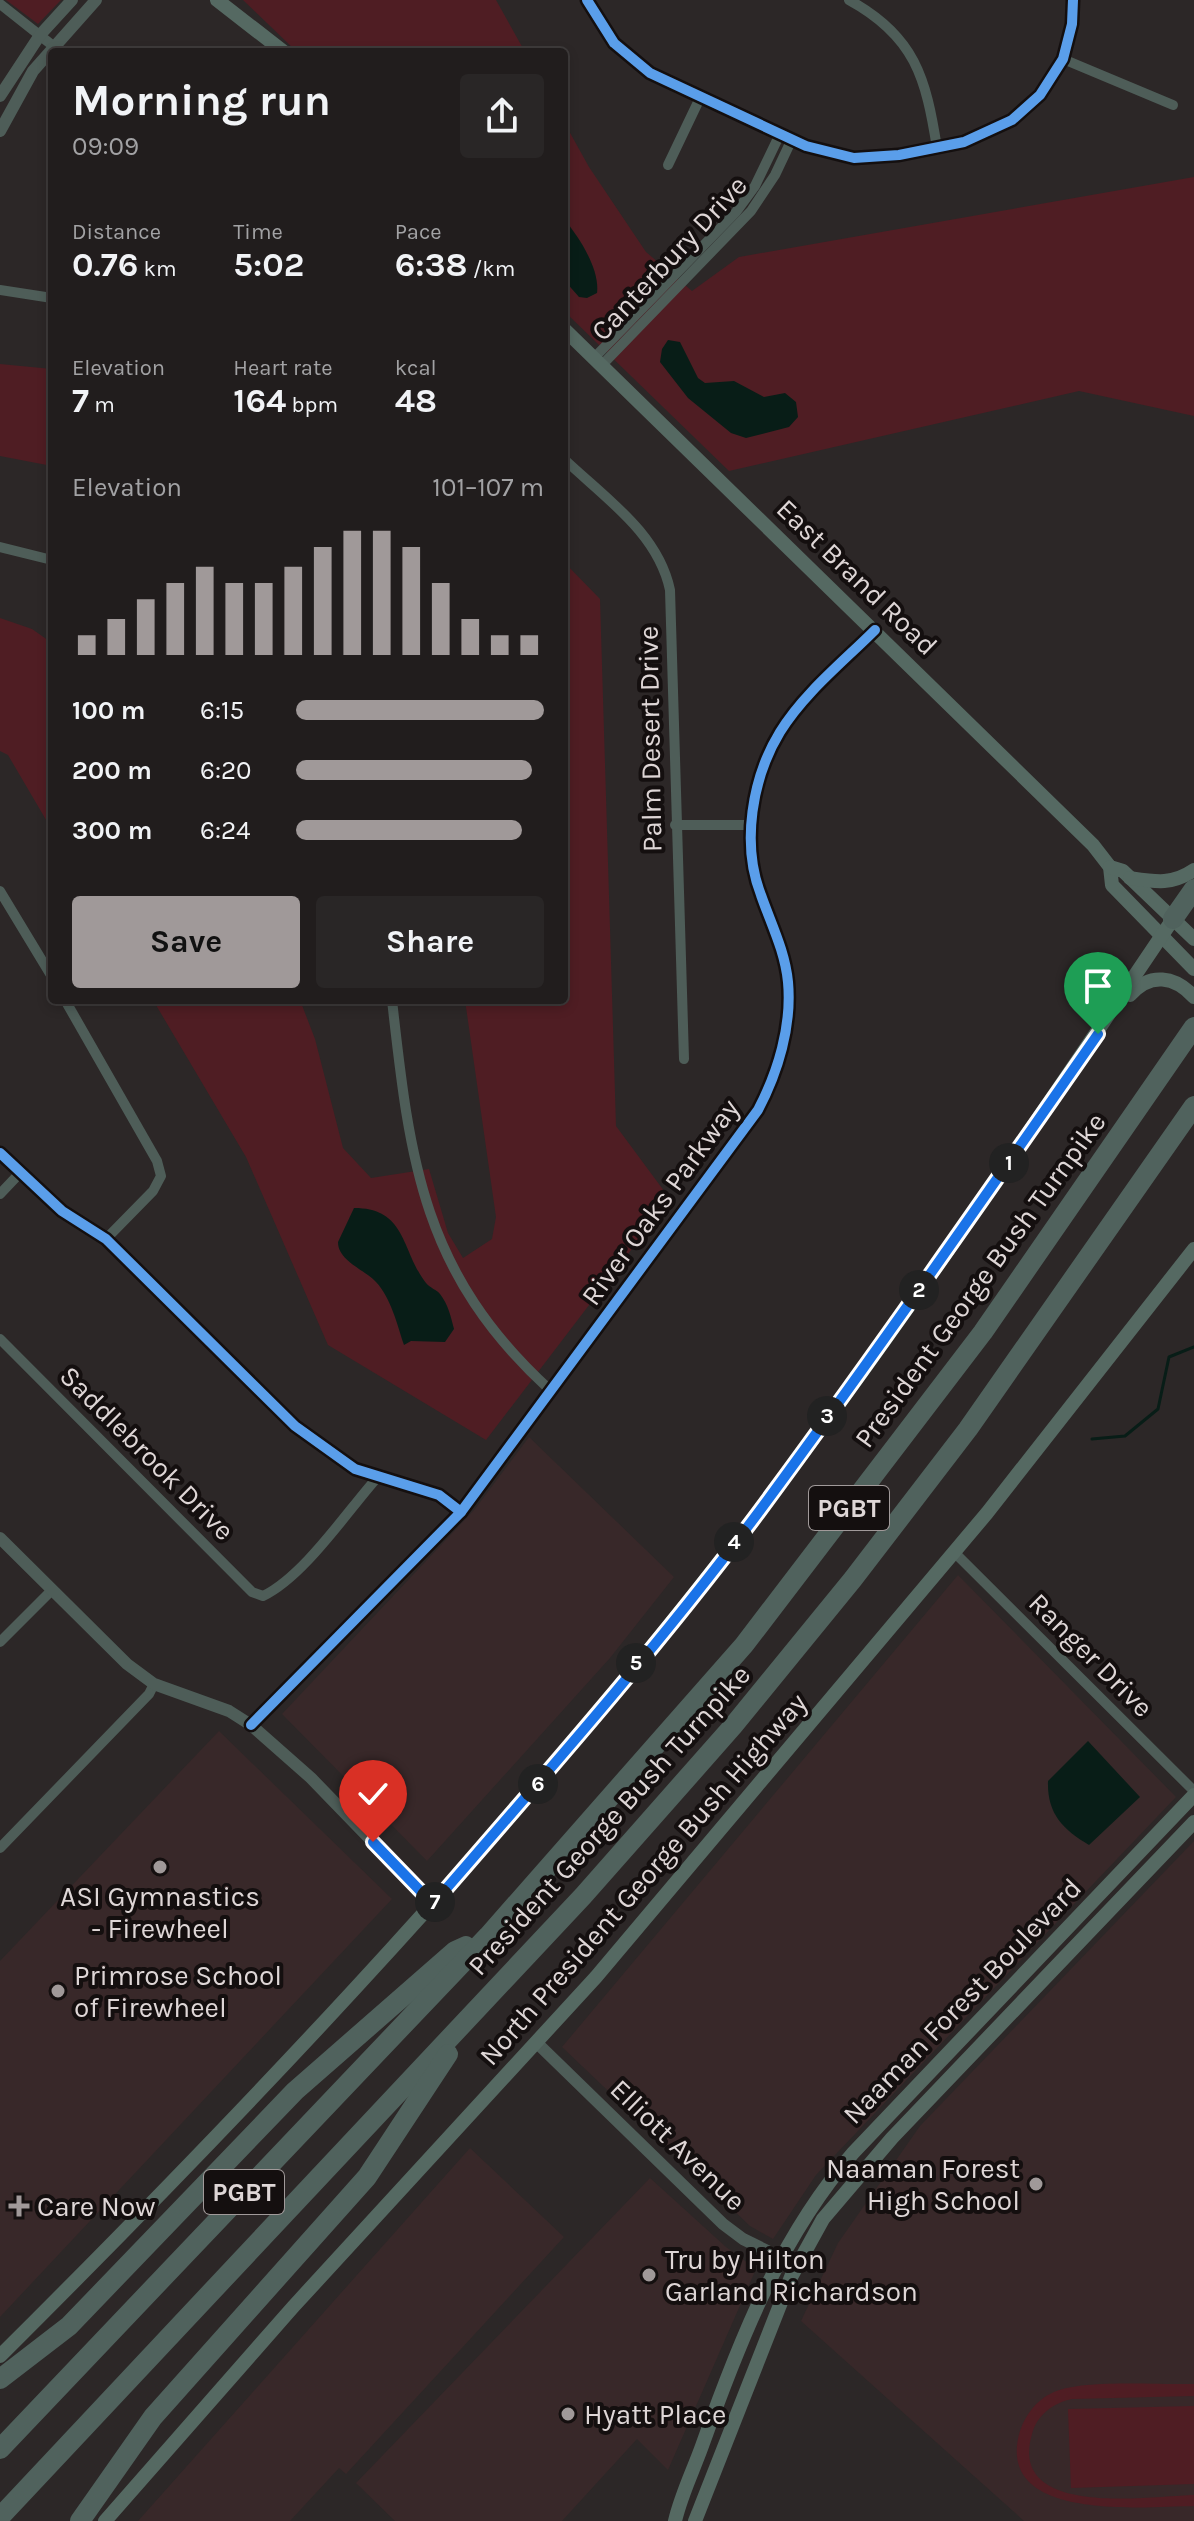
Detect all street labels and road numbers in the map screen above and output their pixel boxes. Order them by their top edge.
street label: Canterbury Drive [584,169,754,347]
street label: East Brand Road [770,492,944,662]
street label: Palm Desert Drive [632,626,668,852]
street label: River Oaks Parkway [574,1092,746,1312]
street label: President George Bush Turnpike [847,1106,1113,1454]
street label: Saddlebrook Drive [53,1359,241,1547]
road number: PGBT [809,1486,889,1530]
street label: Ranger Drive [1022,1586,1160,1724]
street label: President George Bush Turnpike [461,1658,757,1982]
street label: North President George Bush Highway [472,1686,814,2072]
street label: Naaman Forest Boulevard [836,1871,1088,2131]
street label: Elliott Avenue [604,2072,752,2218]
road number: PGBT [204,2170,284,2214]

